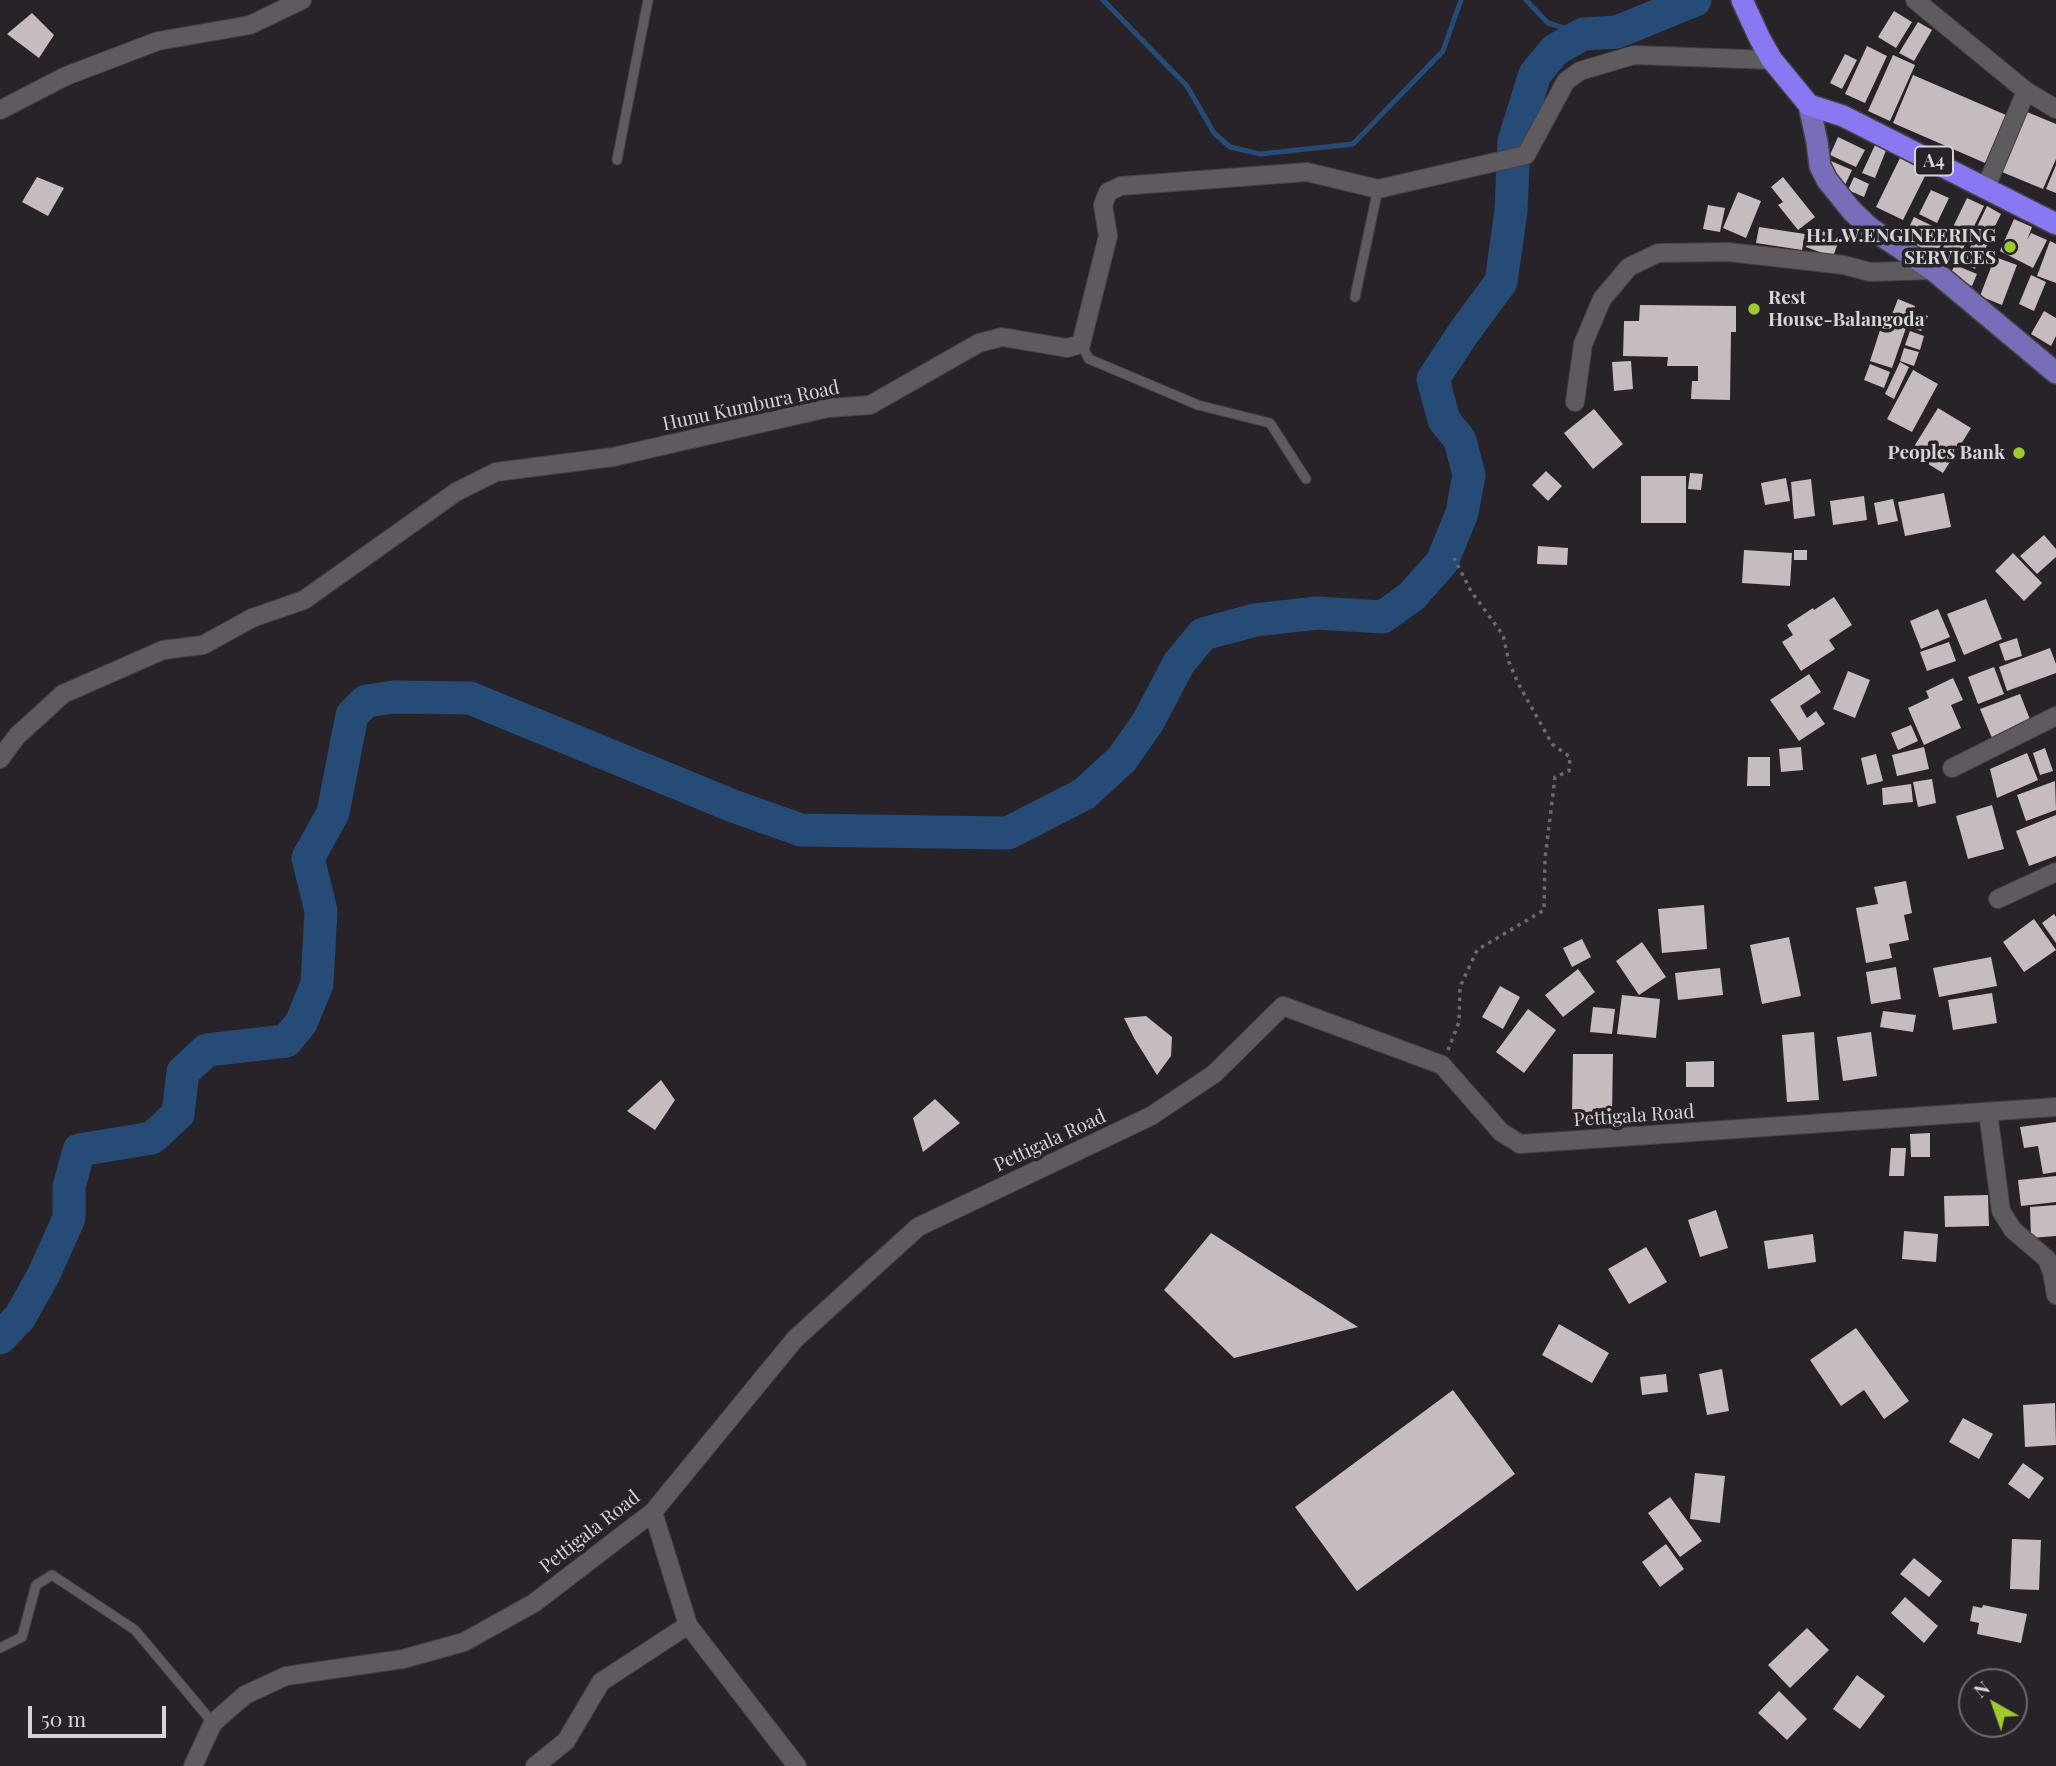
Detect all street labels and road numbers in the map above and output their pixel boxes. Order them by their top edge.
road number: A4 [1915,146,1953,176]
street label: Hunu Kumbura Road [660,376,842,436]
street label: Pettigala Road [1573,1100,1695,1132]
street label: Pettigala Road [990,1105,1110,1177]
street label: Pettigala Road [535,1486,645,1578]

